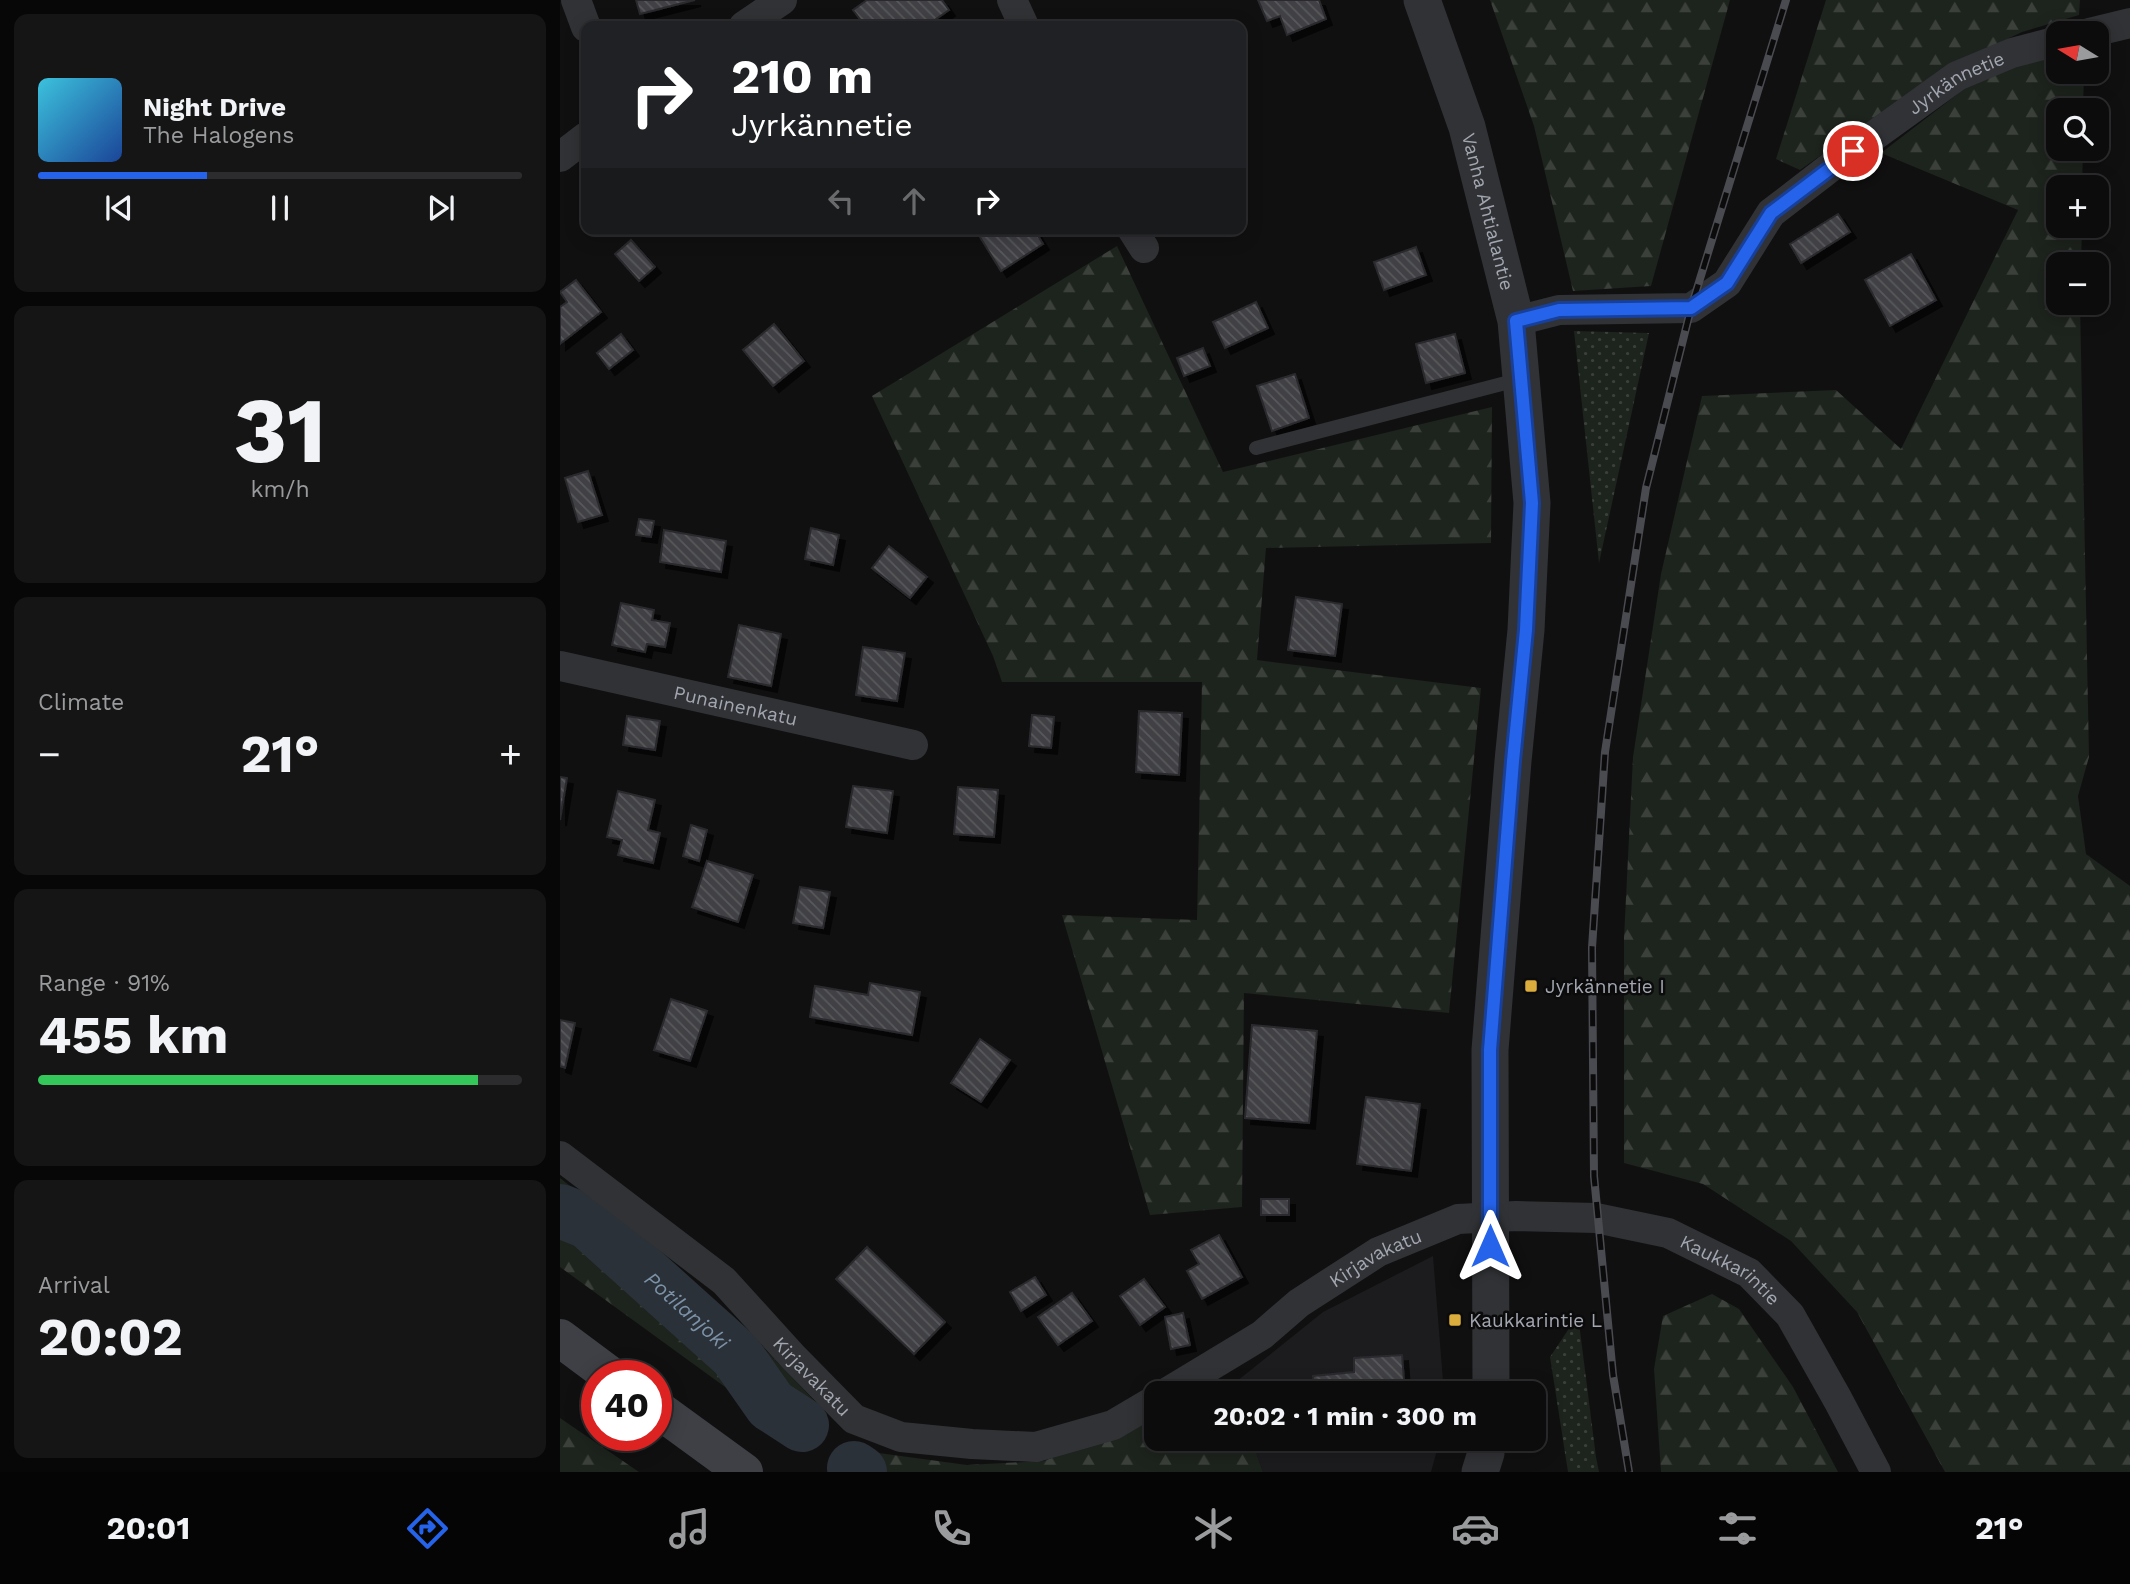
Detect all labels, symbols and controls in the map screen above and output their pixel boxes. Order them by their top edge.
north arrow [2046,21,2109,84]
map controls [2046,21,2109,315]
text: 210 m [731,47,873,105]
street label: Jyrkännetie [1904,47,2008,120]
icon: right [616,49,707,140]
text: Night Drive [143,92,286,122]
button: search [2046,98,2109,161]
text: Jyrkännetie [731,106,913,144]
pin [1823,121,1883,181]
text: The Halogens [143,122,294,149]
street label: Vanha Ahtialantie [1457,130,1519,293]
icon: arrive [1834,132,1872,170]
button: + [2046,175,2109,238]
icon: left [822,182,860,220]
icon: ahead [895,182,933,220]
icon: right [968,182,1006,220]
icon: previous [100,189,138,227]
icon: pause [261,189,299,227]
icon: next [422,189,460,227]
button: − [2046,252,2109,315]
text: 31 [233,377,327,484]
text: km/h [250,476,310,503]
street label: Punainenkatu [672,681,800,731]
text: Climate [38,689,124,716]
text: 21° [240,724,320,785]
text: − [38,732,61,776]
text: + [499,732,522,776]
text: Range · 91% [38,970,170,997]
place label: Jyrkännetie I [1545,975,1665,998]
marker: Jyrkännetie I [1523,978,1539,994]
text: 455 km [38,1005,228,1066]
position arrow [1453,1209,1527,1283]
street label: Kirjavakatu [1325,1224,1425,1292]
street label: Kaukkarintie [1676,1230,1785,1310]
water label: Potilanjoki [640,1266,735,1355]
text: Arrival [38,1272,110,1299]
text: 20:02 [38,1307,183,1368]
place label: Kaukkarintie L [1469,1309,1602,1332]
marker: Kaukkarintie L [1447,1312,1463,1328]
street label: Kirjavakatu [768,1332,856,1421]
speed limit sign: 40 [581,1360,672,1451]
text: 20:02 · 1 min · 300 m [1213,1401,1477,1431]
icon: directions [403,1504,452,1553]
icon: music [665,1504,714,1553]
icon: phone [927,1504,976,1553]
icon: climate [1189,1504,1238,1553]
icon: car [1451,1504,1500,1553]
icon: filters [1713,1504,1762,1553]
text: 20:01 [106,1509,190,1547]
text: 21° [1975,1509,2024,1547]

